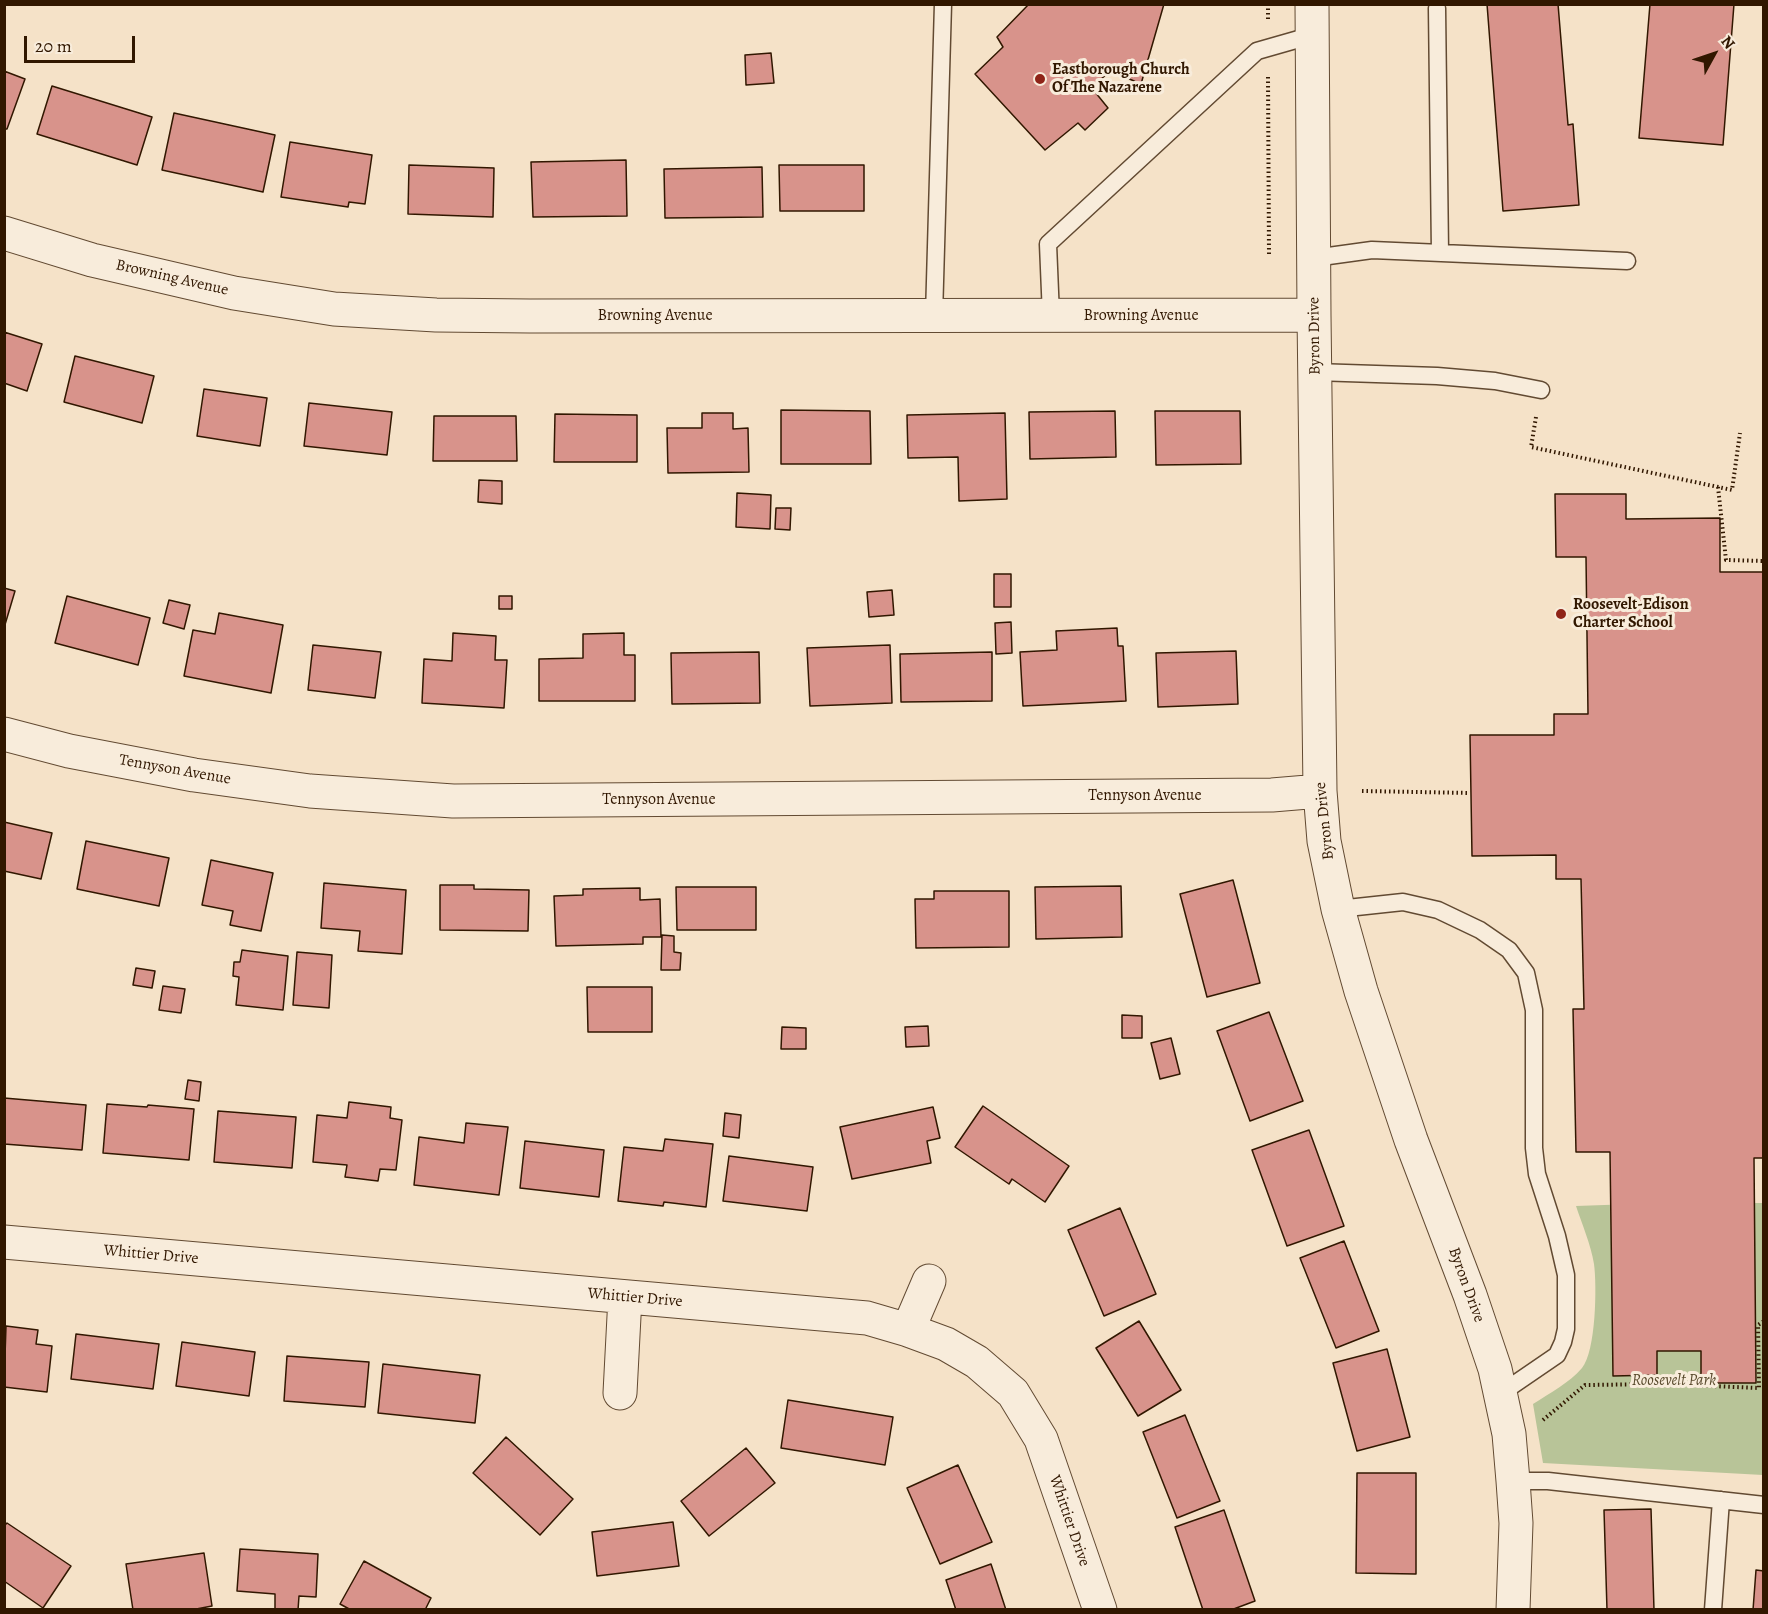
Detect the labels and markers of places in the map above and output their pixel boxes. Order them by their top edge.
place label: Eastborough Church Of The Nazarene [1052,60,1190,98]
marker: Eastborough Church Of The Nazarene [1033,72,1047,86]
place label: Roosevelt-Edison Charter School [1573,595,1689,633]
marker: Roosevelt-Edison Charter School [1554,607,1568,621]

